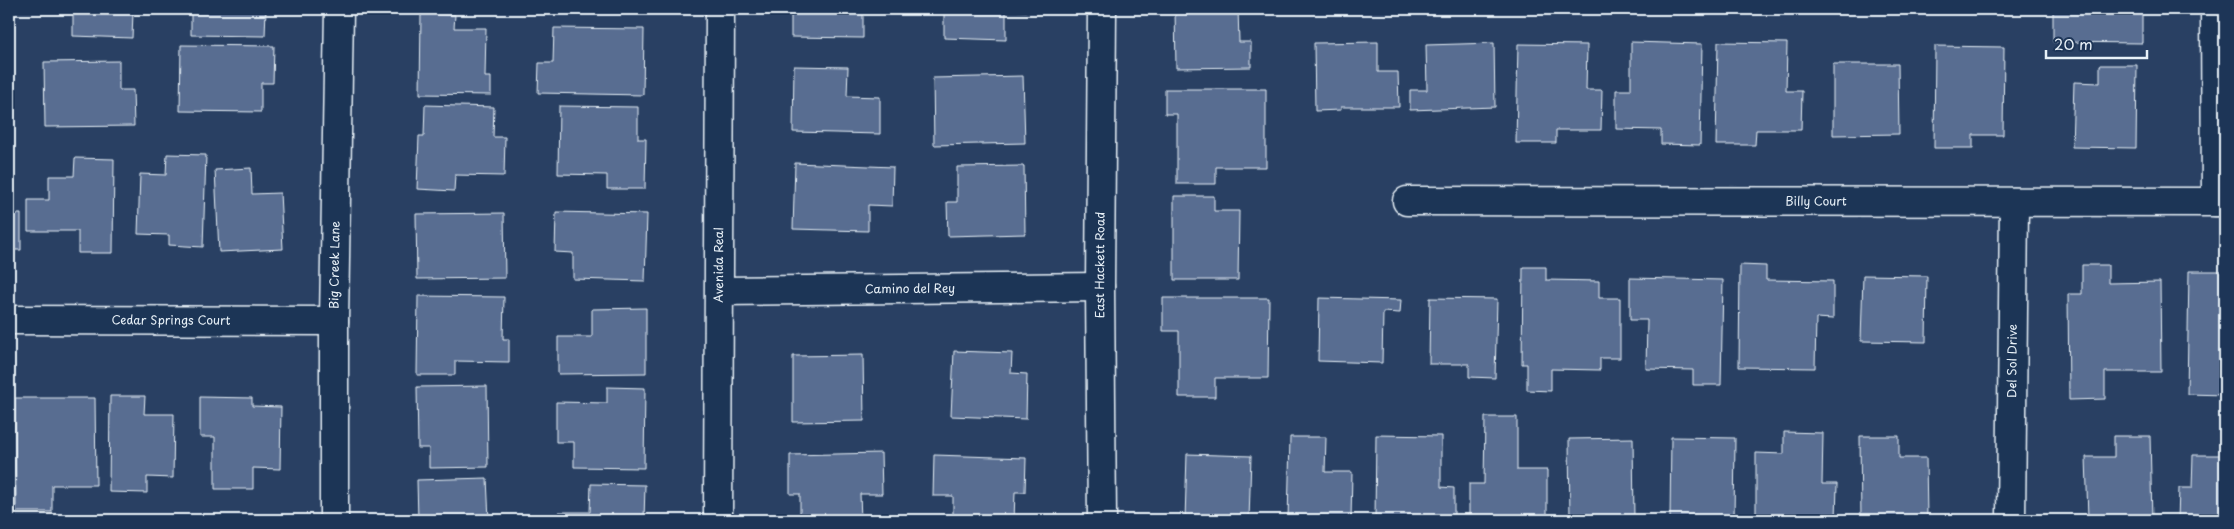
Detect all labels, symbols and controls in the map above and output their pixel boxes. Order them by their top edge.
scale bar [2046,28,2148,60]
text: 20 m [2054,32,2093,55]
street label: Billy Court [1785,191,1847,210]
street label: East Hackett Road [1090,212,1109,318]
street label: Big Creek Lane [324,220,344,309]
street label: Avenida Real [709,227,727,303]
street label: Camino del Rey [865,279,955,297]
street label: Cedar Springs Court [111,310,231,329]
street label: Del Sol Drive [2002,324,2021,398]

